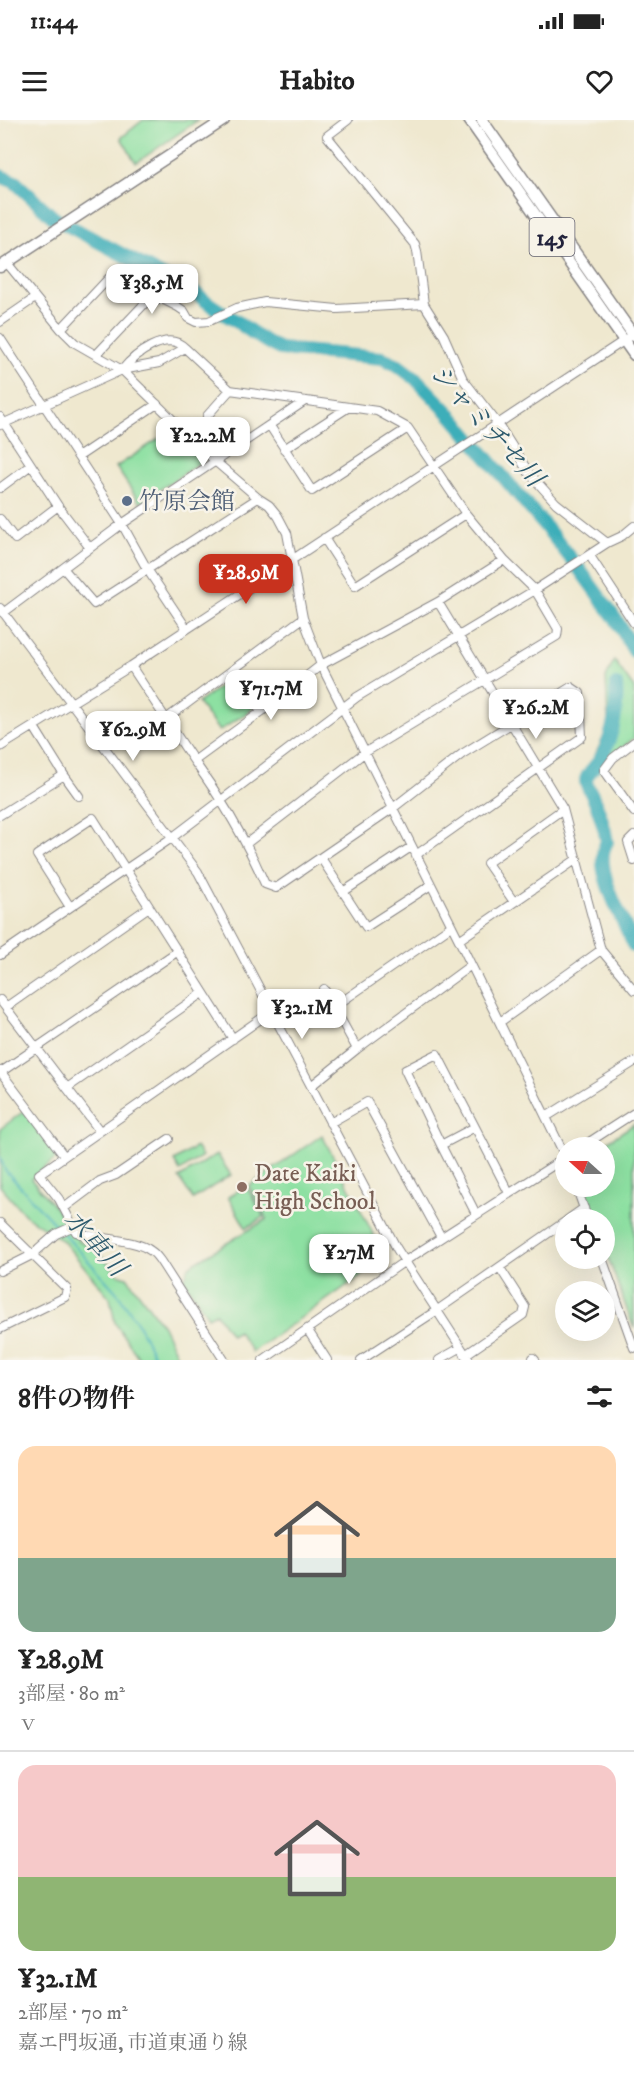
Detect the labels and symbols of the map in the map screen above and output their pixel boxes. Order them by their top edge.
road number: 145 [530,218,574,256]
pin: ¥38.5M [103,264,201,315]
water label: シャミチセ川 [422,357,552,497]
pin: ¥22.2M [154,417,252,468]
place label: 竹原会館 [139,487,235,517]
marker: 竹原会館 [120,494,134,508]
pin: ¥28.9M [197,554,295,605]
pin: ¥71.7M [222,670,320,721]
pin: ¥26.2M [487,689,585,740]
pin: ¥62.9M [84,711,182,762]
pin: ¥32.1M [253,989,351,1040]
north arrow [555,1137,615,1197]
place label: Date Kaiki High School [254,1159,376,1217]
marker: Date Kaiki High School [235,1180,249,1194]
water label: 水車川 [57,1204,135,1286]
pin: ¥27M [313,1234,385,1285]

